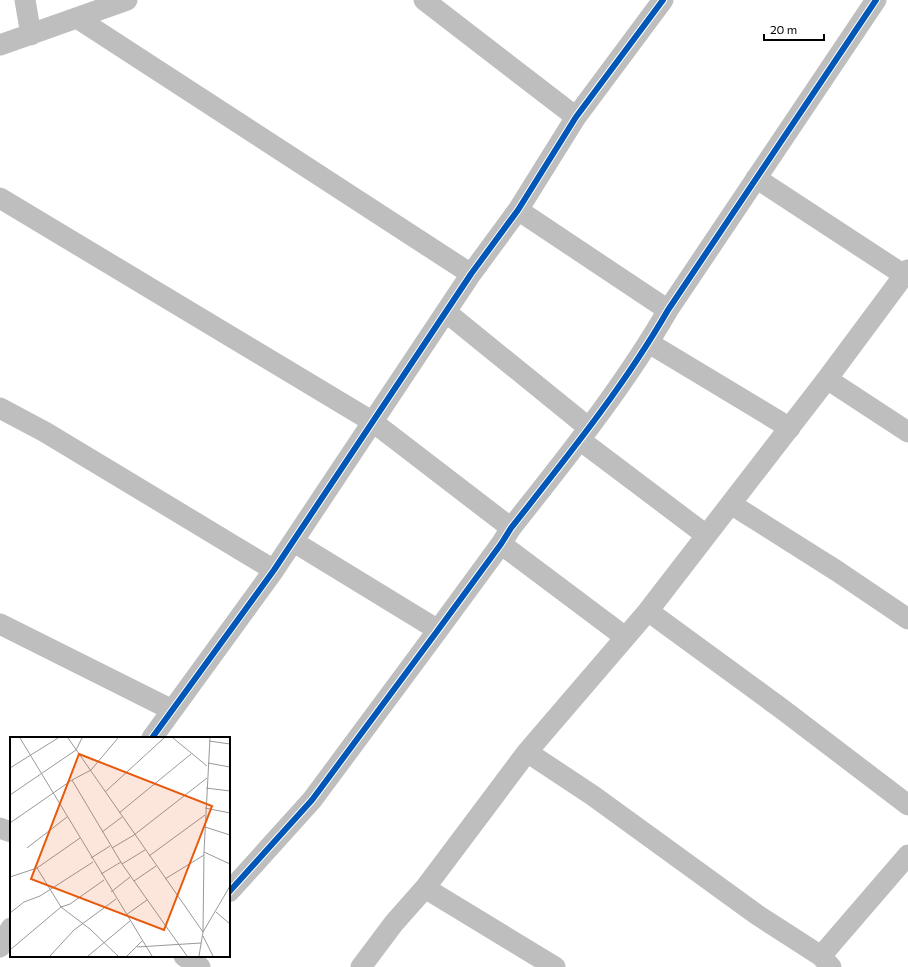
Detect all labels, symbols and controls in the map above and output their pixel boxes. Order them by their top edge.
scale bar [764,16,824,42]
text: 20 m [770,22,797,36]
inset map [10,737,230,957]

